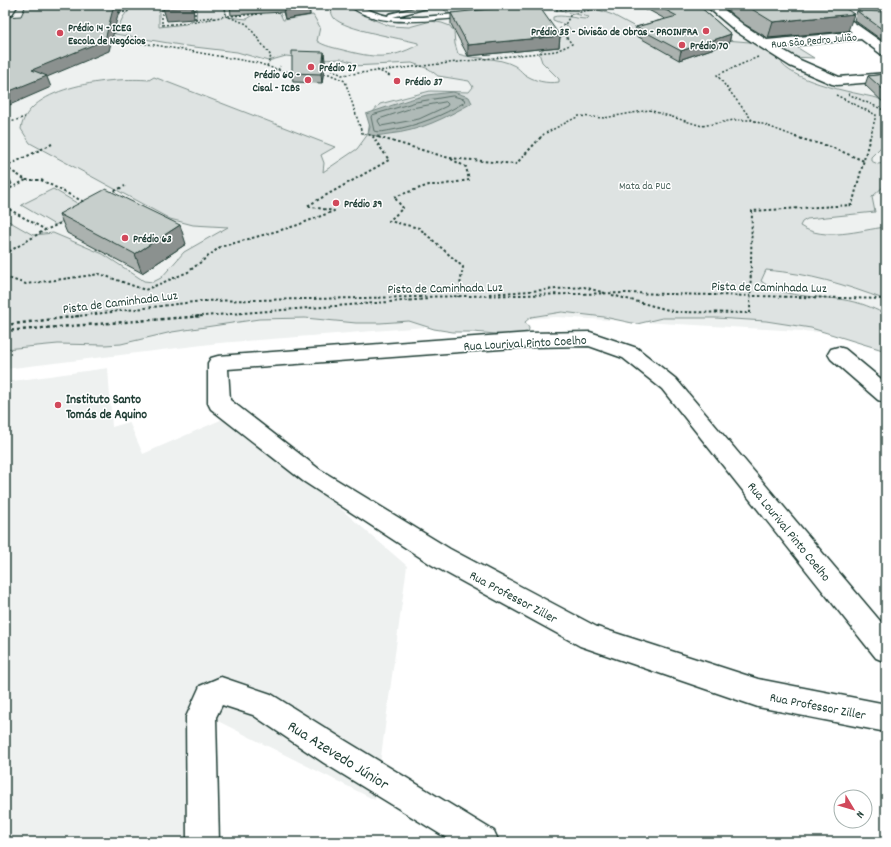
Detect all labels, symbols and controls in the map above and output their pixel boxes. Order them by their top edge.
place label: Prédio 14 - ICEG Escola de Negócios [68,21,146,50]
place label: Prédio 35 - Divisão de Obras - PROINFRA [531,25,698,41]
marker: Prédio 35 - Divisão de Obras - PROINFRA [701,26,711,36]
marker: Prédio 14 - ICEG Escola de Negócios [55,28,65,38]
street label: Rua São Pedro Julião [771,30,858,54]
place label: Prédio 70 [690,39,729,55]
marker: Prédio 70 [677,40,687,50]
place label: Prédio 27 [319,61,357,77]
marker: Prédio 27 [306,62,316,72]
place label: Prédio 60 - Cisal - ICBS [252,68,300,97]
marker: Prédio 60 - Cisal - ICBS [303,75,313,85]
place label: Prédio 37 [405,75,443,91]
marker: Prédio 37 [392,76,402,86]
park label: Mata da PUC [619,179,672,195]
place label: Prédio 39 [344,197,382,213]
marker: Prédio 39 [331,198,341,208]
place label: Prédio 63 [133,232,172,248]
marker: Prédio 63 [120,233,130,243]
street label: Pista de Caminhada Luz [711,278,827,299]
street label: Pista de Caminhada Luz [387,279,503,300]
street label: Pista de Caminhada Luz [62,287,179,320]
street label: Rua Lourival Pinto Coelho [463,332,587,357]
place label: Instituto Santo Tomás de Aquino [66,391,147,425]
marker: Instituto Santo Tomás de Aquino [53,400,63,410]
street label: Rua Lourival Pinto Coelho [742,479,834,587]
street label: Rua Professor Ziller [465,567,560,629]
street label: Rua Professor Ziller [768,689,867,726]
street label: Rua Azevedo Júnior [282,716,393,797]
north arrow [833,789,873,829]
text: N [851,807,867,821]

